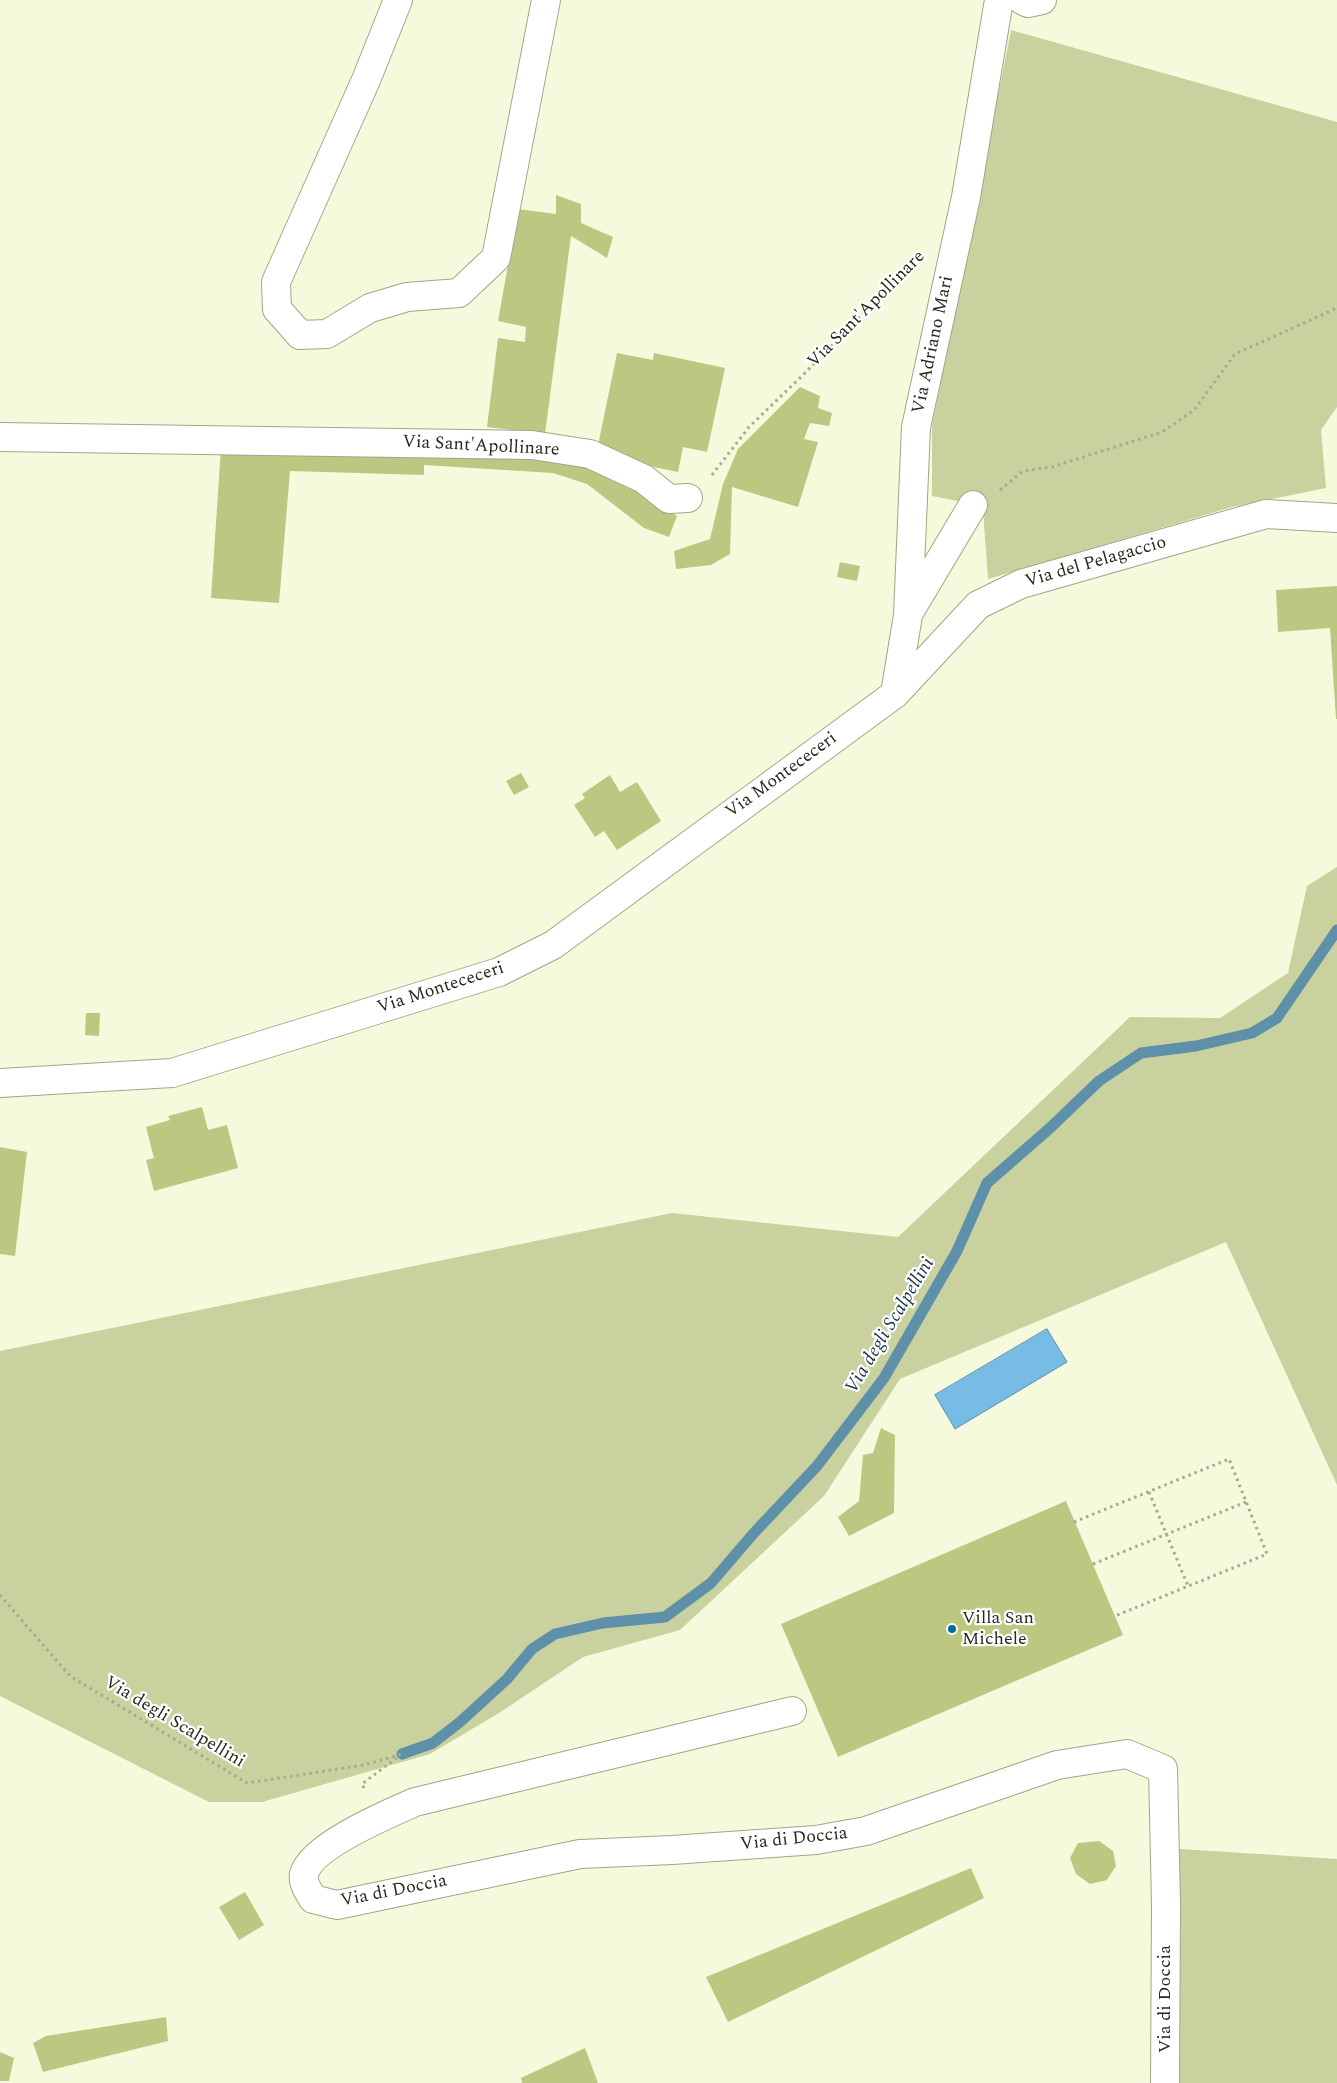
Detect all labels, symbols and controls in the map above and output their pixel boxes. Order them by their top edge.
street label: Via Sant'Apollinare [804,247,930,373]
street label: Via Adriano Mari [909,274,959,416]
street label: Via Sant'Apollinare [402,432,560,462]
street label: Via del Pelagaccio [1023,533,1169,593]
street label: Via Montececeri [722,728,842,824]
street label: Via Montececeri [375,958,507,1020]
water label: Via degli Scalpellini [841,1254,941,1398]
place label: Villa San Michele [962,1608,1034,1650]
marker: Villa San Michele [946,1623,958,1635]
street label: Via degli Scalpellini [100,1673,248,1773]
street label: Via di Doccia [739,1824,849,1856]
street label: Via di Doccia [339,1871,449,1913]
street label: Via di Doccia [1155,1945,1177,2053]

